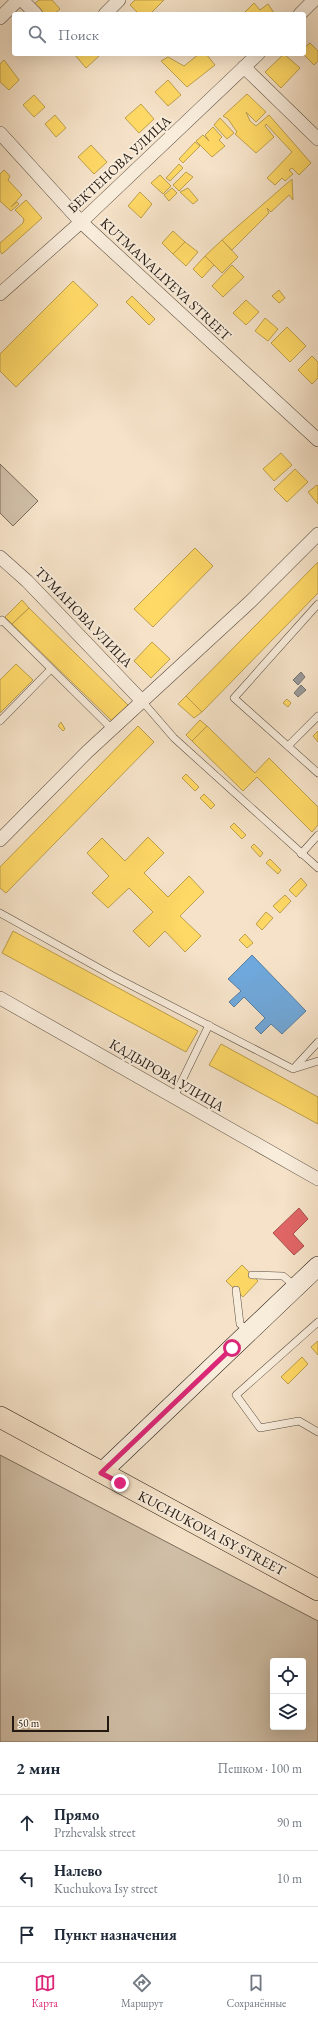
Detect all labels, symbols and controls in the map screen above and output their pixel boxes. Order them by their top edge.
search box [12,12,306,56]
icon: search [26,23,48,45]
text: Поиск [58,25,99,44]
street label: БЕКТЕНОВА УЛИЦА [63,111,175,217]
street label: KUTMANALIYEVA STREET [97,214,236,345]
street label: ТУМАНОВА УЛИЦА [31,563,137,671]
street label: КАДЫРОВА УЛИЦА [106,1035,228,1115]
route start [223,1339,241,1357]
route end [111,1474,129,1492]
street label: KUCHUKOVA ISY STREET [135,1486,289,1580]
map controls [270,1658,306,1730]
button: locate [270,1658,306,1694]
button: layers [270,1694,306,1730]
scale bar [12,1714,109,1733]
text: 50 m [18,1716,39,1730]
text: 2 мин [16,1757,60,1779]
text: Пешком · 100 m [218,1760,302,1777]
text: Прямо [54,1805,99,1824]
icon: ahead [16,1812,38,1834]
text: 90 m [277,1814,302,1831]
text: Przhevalsk street [54,1824,136,1841]
text: Налево [54,1861,102,1880]
icon: left [16,1868,38,1890]
text: 10 m [277,1870,302,1887]
text: Kuchukova Isy street [54,1880,158,1897]
icon: arrive [16,1924,38,1946]
text: Пункт назначения [54,1925,177,1944]
tab: Карта [32,1972,58,2010]
tab: Маршрут [121,1972,163,2010]
tab: Сохранённые [226,1972,286,2010]

